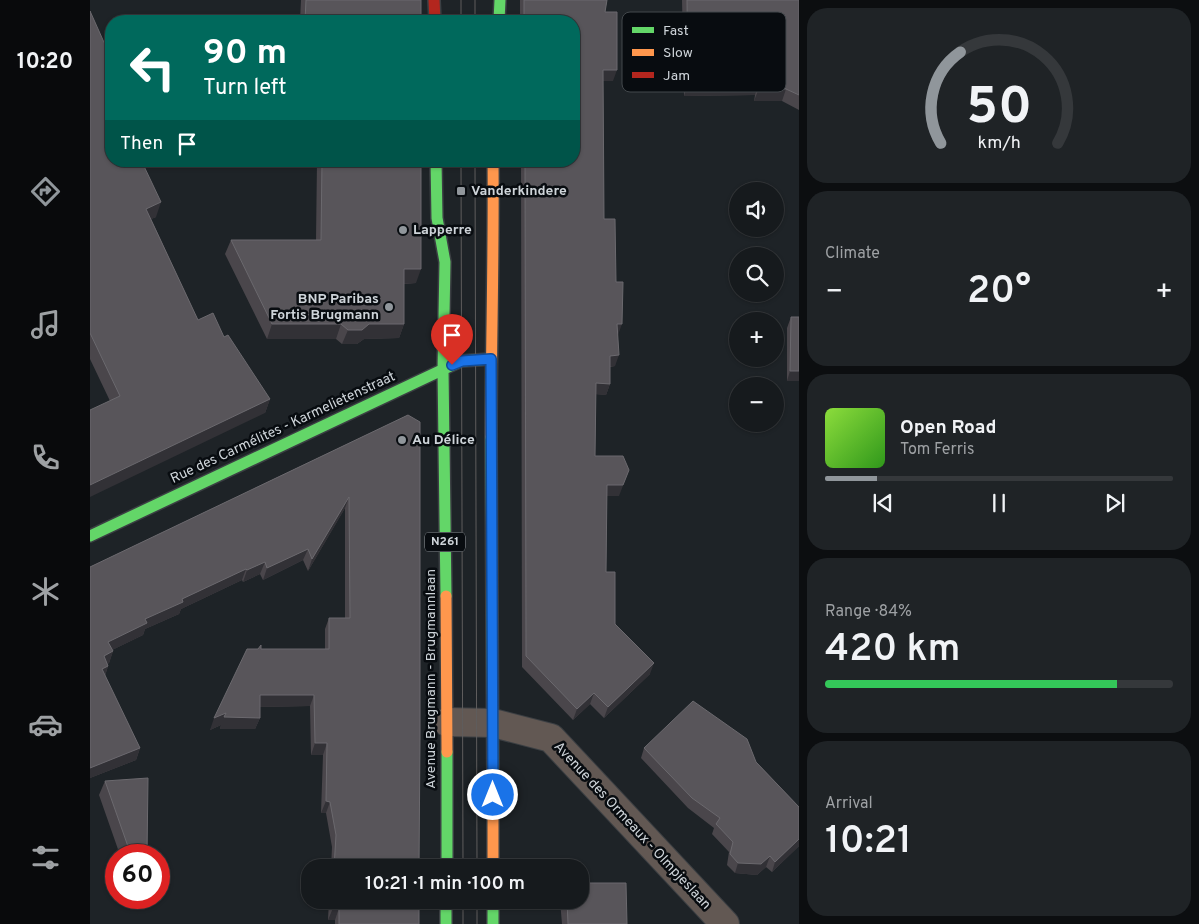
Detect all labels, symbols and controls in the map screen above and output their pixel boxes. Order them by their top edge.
legend [622,12,786,92]
text: Fast [663,23,689,40]
text: 90 m [203,32,287,76]
icon: left [120,35,185,100]
text: Slow [663,45,693,62]
text: 10:20 [17,49,73,76]
text: Jam [663,68,690,85]
text: Turn left [203,75,286,102]
text: 50 [966,76,1032,142]
icon: arrive [173,130,201,158]
text: Then [120,132,163,156]
text: km/h [977,132,1021,155]
icon: directions [28,174,63,209]
map controls [729,182,784,432]
button: sound [729,182,784,237]
place label: Vanderkindere [471,183,567,200]
marker: Vanderkindere [455,185,467,197]
place label: Lapperre [413,222,472,239]
marker: Lapperre [397,224,409,236]
text: Climate [825,244,880,264]
button: search [729,247,784,302]
text: 20° [967,268,1031,317]
text: − [825,275,843,311]
text: + [1155,275,1173,311]
place label: BNP Paribas Fortis Brugmann [270,291,379,324]
marker: BNP Paribas Fortis Brugmann [383,301,395,313]
icon: music [28,307,63,342]
button: + [729,312,784,367]
pin [431,314,473,365]
icon: arrive [438,321,466,349]
street label: Rue des Carmélites - Karmelietenstraat [168,368,398,488]
button: − [729,377,784,432]
text: Open Road [900,416,996,440]
place label: Au Délice [412,432,475,449]
marker: Au Délice [396,434,408,446]
icon: phone [28,440,63,475]
text: Tom Ferris [900,440,974,460]
icon: previous [869,489,897,517]
icon: pause [985,489,1013,517]
icon: next [1101,489,1129,517]
road number: N261 [425,532,465,552]
street label: Avenue Brugmann - Brugmannlaan [423,569,440,789]
icon: climate [28,574,63,609]
text: Range · 84% [825,602,912,622]
text: 420 km [825,626,960,675]
icon: car [28,707,63,742]
street label: Avenue des Ormeaux - Olmpjeslaan [550,739,714,913]
position arrow [466,768,518,820]
text: Arrival [825,794,873,814]
text: 10:21 [825,818,912,867]
icon: filters [28,840,63,875]
speed limit sign: 60 [105,844,170,909]
text: 10:21 · 1 min · 100 m [365,872,525,896]

